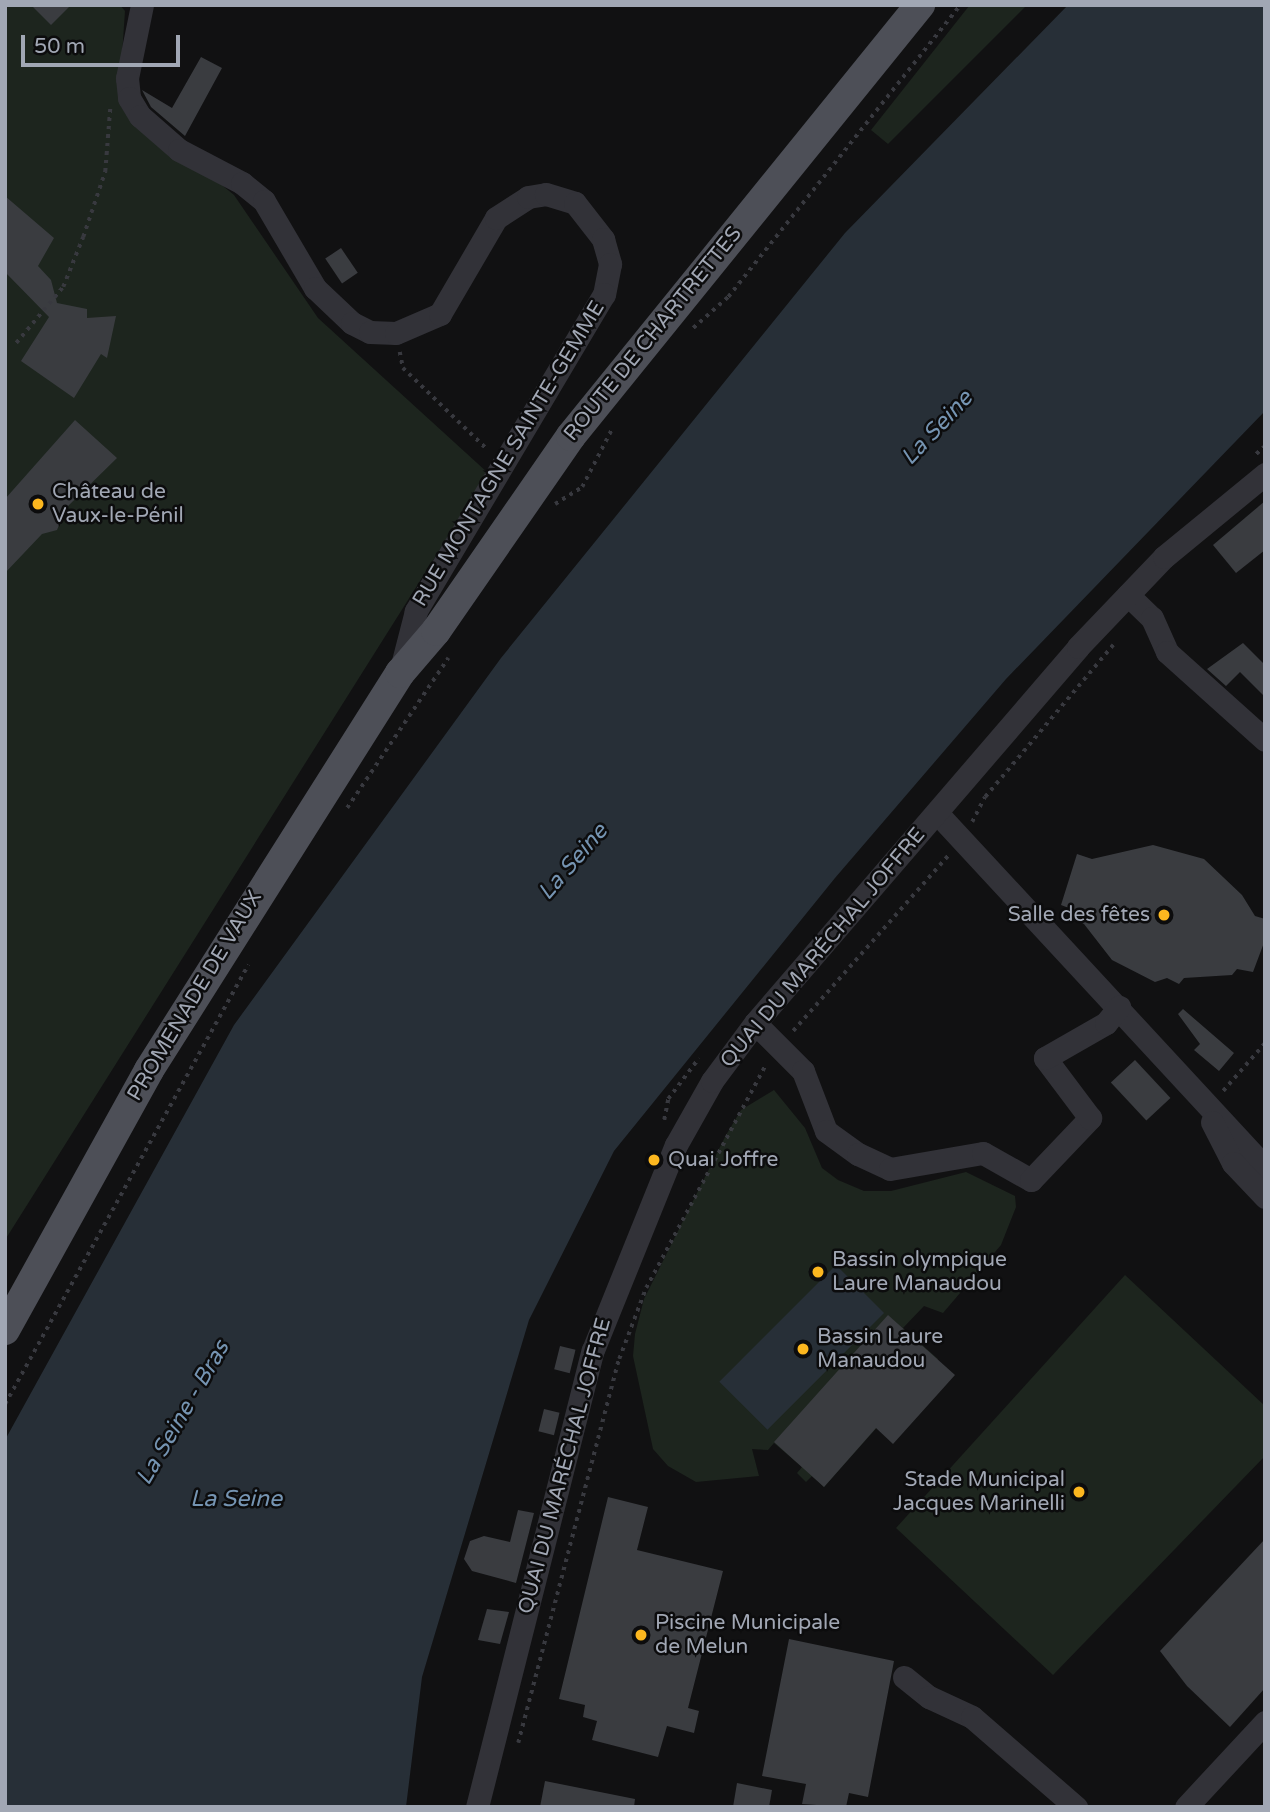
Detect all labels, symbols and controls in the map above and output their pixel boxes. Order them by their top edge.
scale bar [24,21,184,65]
text: 50 m [34,34,85,59]
street label: ROUTE DE CHARTRETTES [559,222,747,446]
street label: RUE MONTAGNE SAINTE-GEMME [408,297,610,611]
water label: La Seine [896,385,978,471]
place label: Château de Vaux-le-Pénil [52,479,184,529]
marker: Château de Vaux-le-Pénil [30,496,46,512]
water label: La Seine [532,818,614,906]
street label: QUAI DU MARÉCHAL JOFFRE [715,823,931,1073]
street label: PROMENADE DE VAUX [122,886,268,1106]
place label: Salle des fêtes [1008,902,1150,928]
marker: Salle des fêtes [1156,907,1172,923]
place label: Quai Joffre [668,1147,778,1173]
marker: Quai Joffre [646,1152,662,1168]
place label: Bassin olympique Laure Manaudou [832,1247,1007,1297]
marker: Bassin olympique Laure Manaudou [810,1264,826,1280]
street label: QUAI DU MARÉCHAL JOFFRE [513,1315,617,1617]
place label: Bassin Laure Manaudou [817,1324,943,1374]
water label: La Seine - Bras [131,1336,235,1490]
marker: Bassin Laure Manaudou [795,1341,811,1357]
place label: Stade Municipal Jacques Marinelli [893,1467,1065,1517]
marker: Stade Municipal Jacques Marinelli [1071,1484,1087,1500]
water label: La Seine [190,1485,282,1513]
place label: Piscine Municipale de Melun [655,1610,840,1660]
marker: Piscine Municipale de Melun [633,1627,649,1643]

